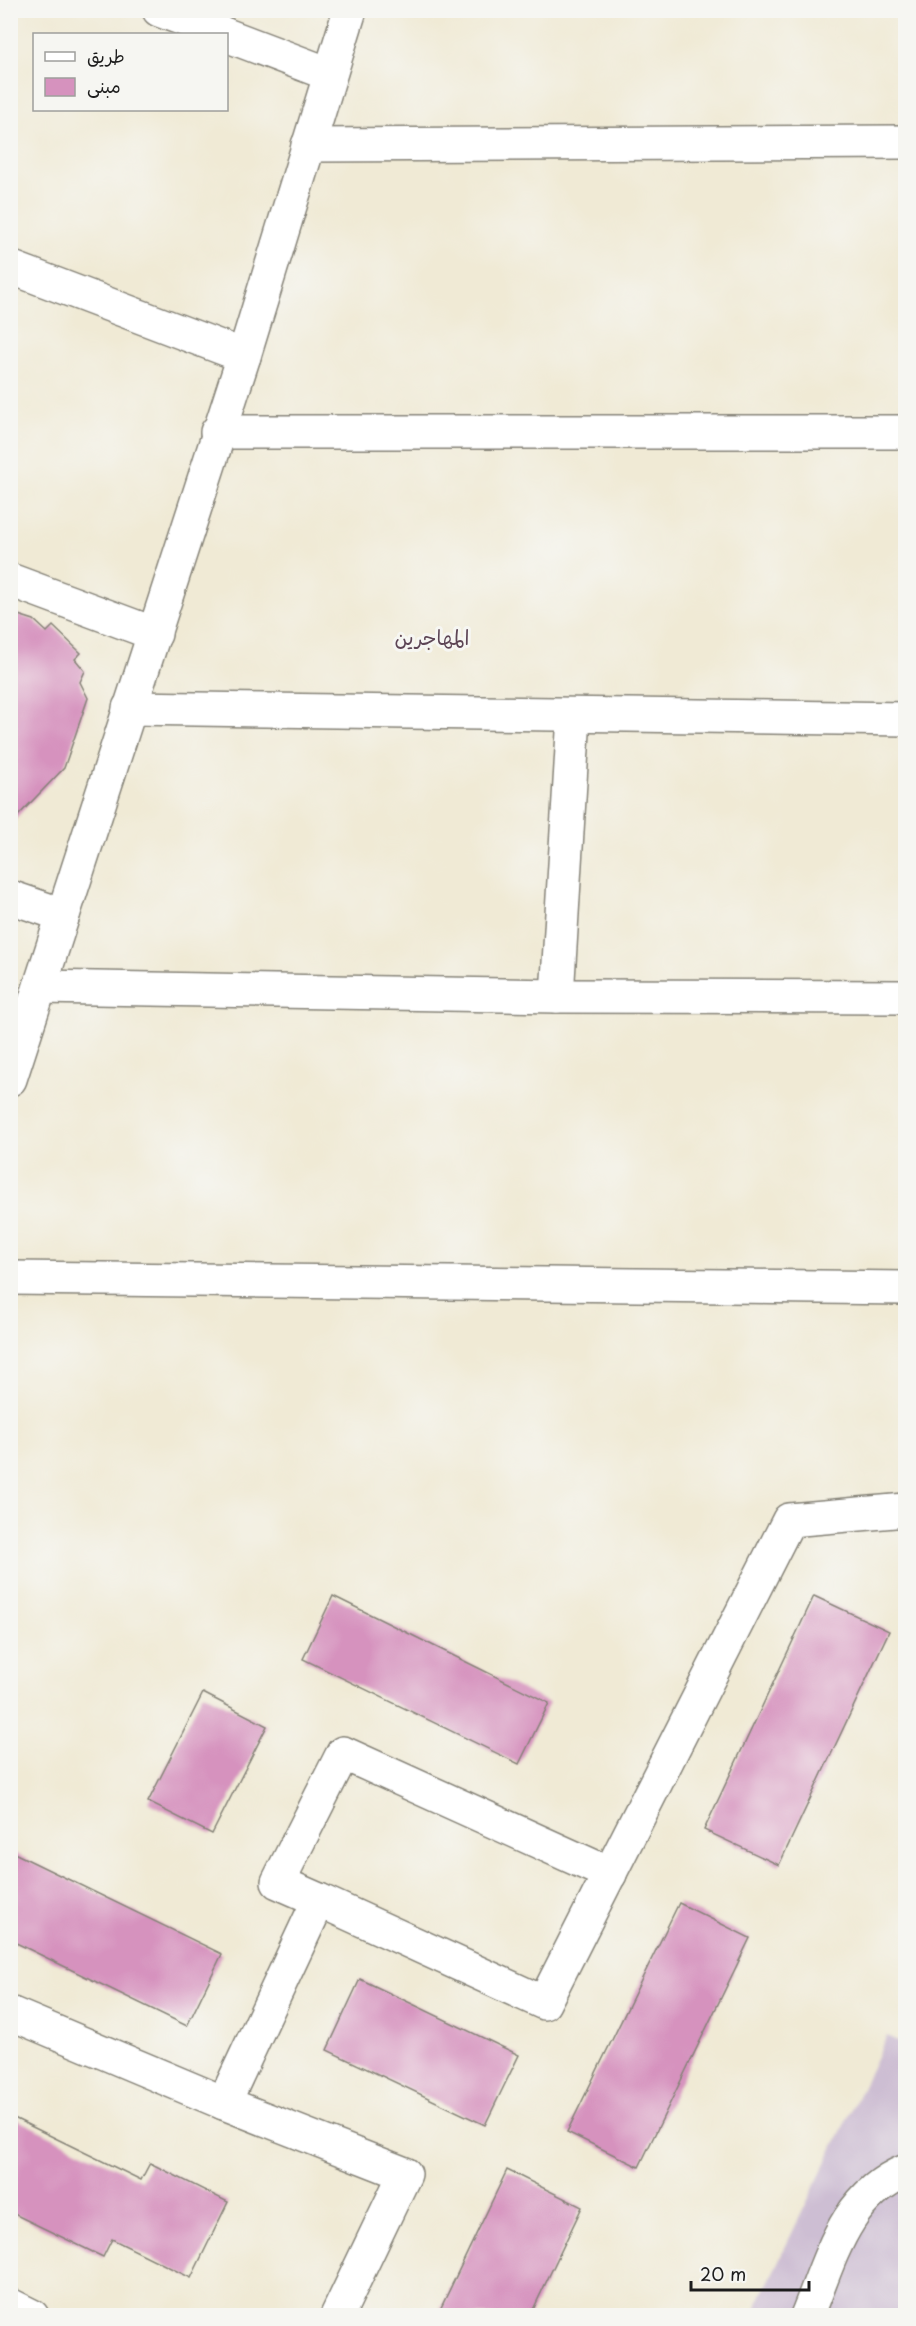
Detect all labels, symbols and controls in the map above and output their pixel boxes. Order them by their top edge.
legend [33,33,228,111]
text: طريق [87,42,125,69]
text: مبنى [87,72,121,99]
district label: المهاجرين [395,622,469,652]
scale bar [691,2254,810,2292]
text: 20 m [700,2260,746,2287]

